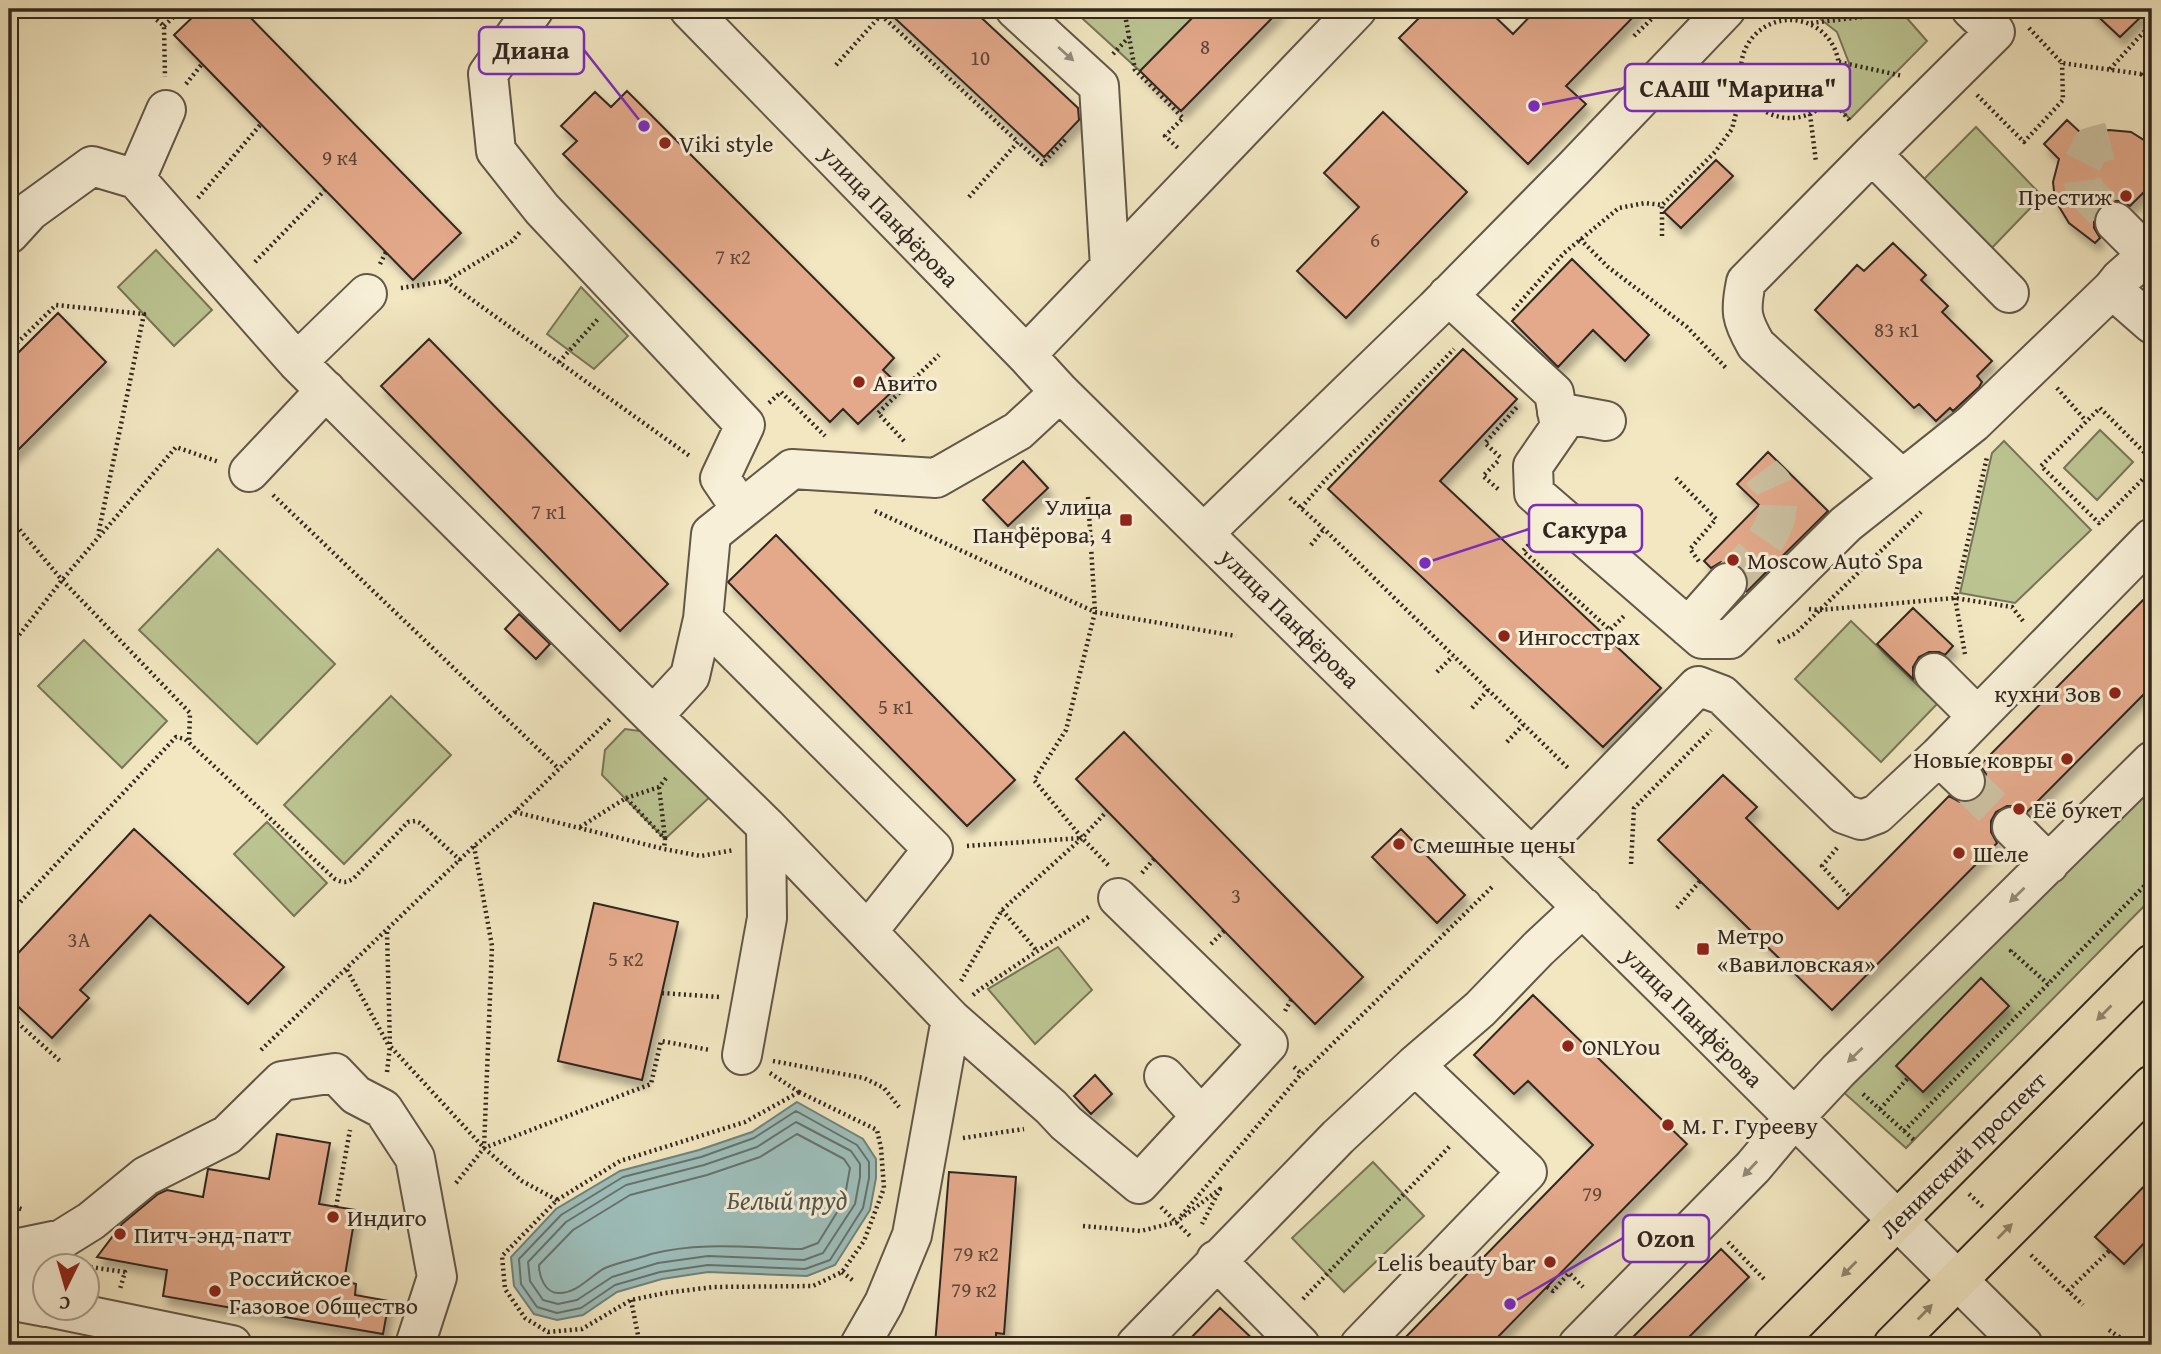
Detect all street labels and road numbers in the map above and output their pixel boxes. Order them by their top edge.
street label: улица Панфёрова [812,136,968,296]
street label: улица Панфёрова [1211,539,1369,697]
street label: улица Панфёрова [1614,938,1772,1096]
street label: Ленинский проспект [1871,1063,2055,1247]

